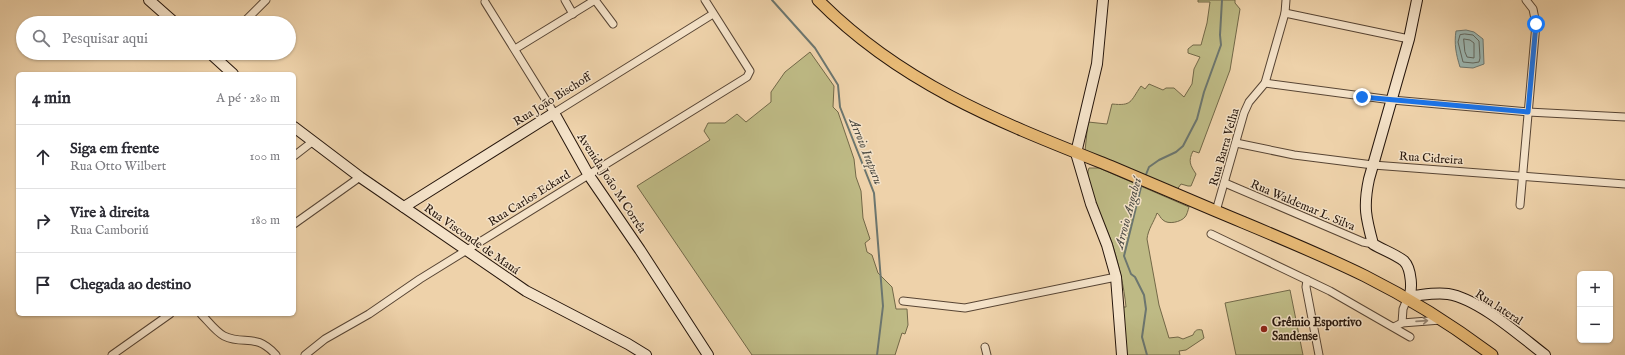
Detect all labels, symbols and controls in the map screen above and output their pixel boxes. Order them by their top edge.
route start [1527,15,1545,33]
search box [16,16,296,60]
icon: search [30,27,52,49]
text: Pesquisar aqui [62,29,148,48]
street label: Rua João Bischoff [511,69,596,130]
text: 4 min [32,88,71,109]
route end [1353,88,1371,106]
text: A pé · 280 m [216,90,280,107]
street label: Rua Barra Velha [1206,106,1243,188]
water label: Arroio Irapuru [844,114,887,187]
street label: Avenida João M Corrêa [572,130,650,237]
text: Siga em frente [70,139,159,158]
icon: ahead [32,146,54,168]
text: 100 m [250,148,280,165]
street label: Rua Cidreira [1399,149,1464,168]
text: Rua Otto Wilbert [70,158,166,175]
street label: Rua Carlos Eckard [486,167,573,230]
water label: Arroio Angabeí [1110,174,1148,253]
street label: Rua Waldemar L. Silva [1248,177,1358,235]
street label: Rua Visconde de Mauá [421,201,523,279]
text: Vire à direita [70,203,149,222]
icon: right [32,210,54,232]
text: 180 m [251,212,280,229]
text: Rua Camboriú [70,222,149,239]
map controls [1577,271,1613,343]
button: + [1577,271,1613,307]
icon: arrive [32,274,54,296]
text: Chegada ao destino [70,275,191,294]
street label: Rua lateral [1472,286,1526,329]
button: − [1577,307,1613,343]
place label: Grêmio Esportivo Sandense [1272,315,1362,344]
one-way arrow [1415,318,1428,325]
marker: Grêmio Esportivo Sandense [1259,324,1269,334]

